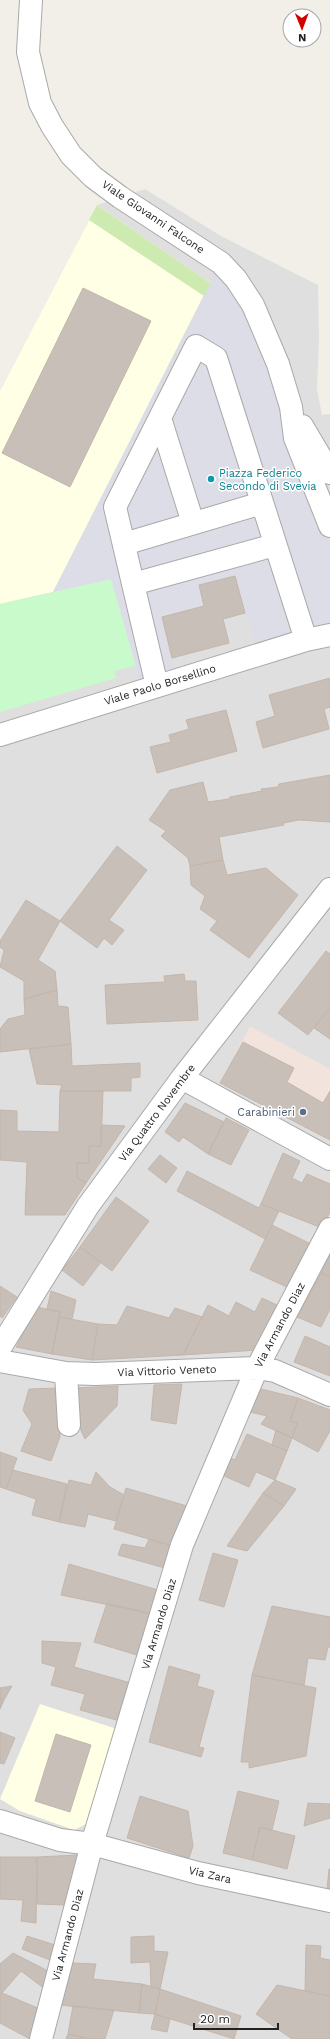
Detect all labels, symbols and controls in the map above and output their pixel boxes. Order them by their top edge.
north arrow [282,8,322,48]
text: N [298,31,306,44]
street label: Viale Giovanni Falcone [99,178,207,256]
place label: Piazza Federico Secondo di Svevia [219,467,317,493]
marker: Piazza Federico Secondo di Svevia [206,474,216,484]
street label: Viale Paolo Borsellino [103,662,217,708]
street label: Via Quattro Novembre [116,1062,198,1164]
place label: Carabinieri [237,1106,295,1119]
marker: Carabinieri [298,1107,308,1117]
street label: Via Armando Diaz [252,1280,308,1370]
street label: Via Vittorio Veneto [117,1363,217,1379]
street label: Via Armando Diaz [139,1577,179,1671]
street label: Via Zara [187,1864,233,1886]
street label: Via Armando Diaz [49,1887,87,1982]
scale bar [194,2005,278,2031]
text: 20 m [200,2012,230,2026]

